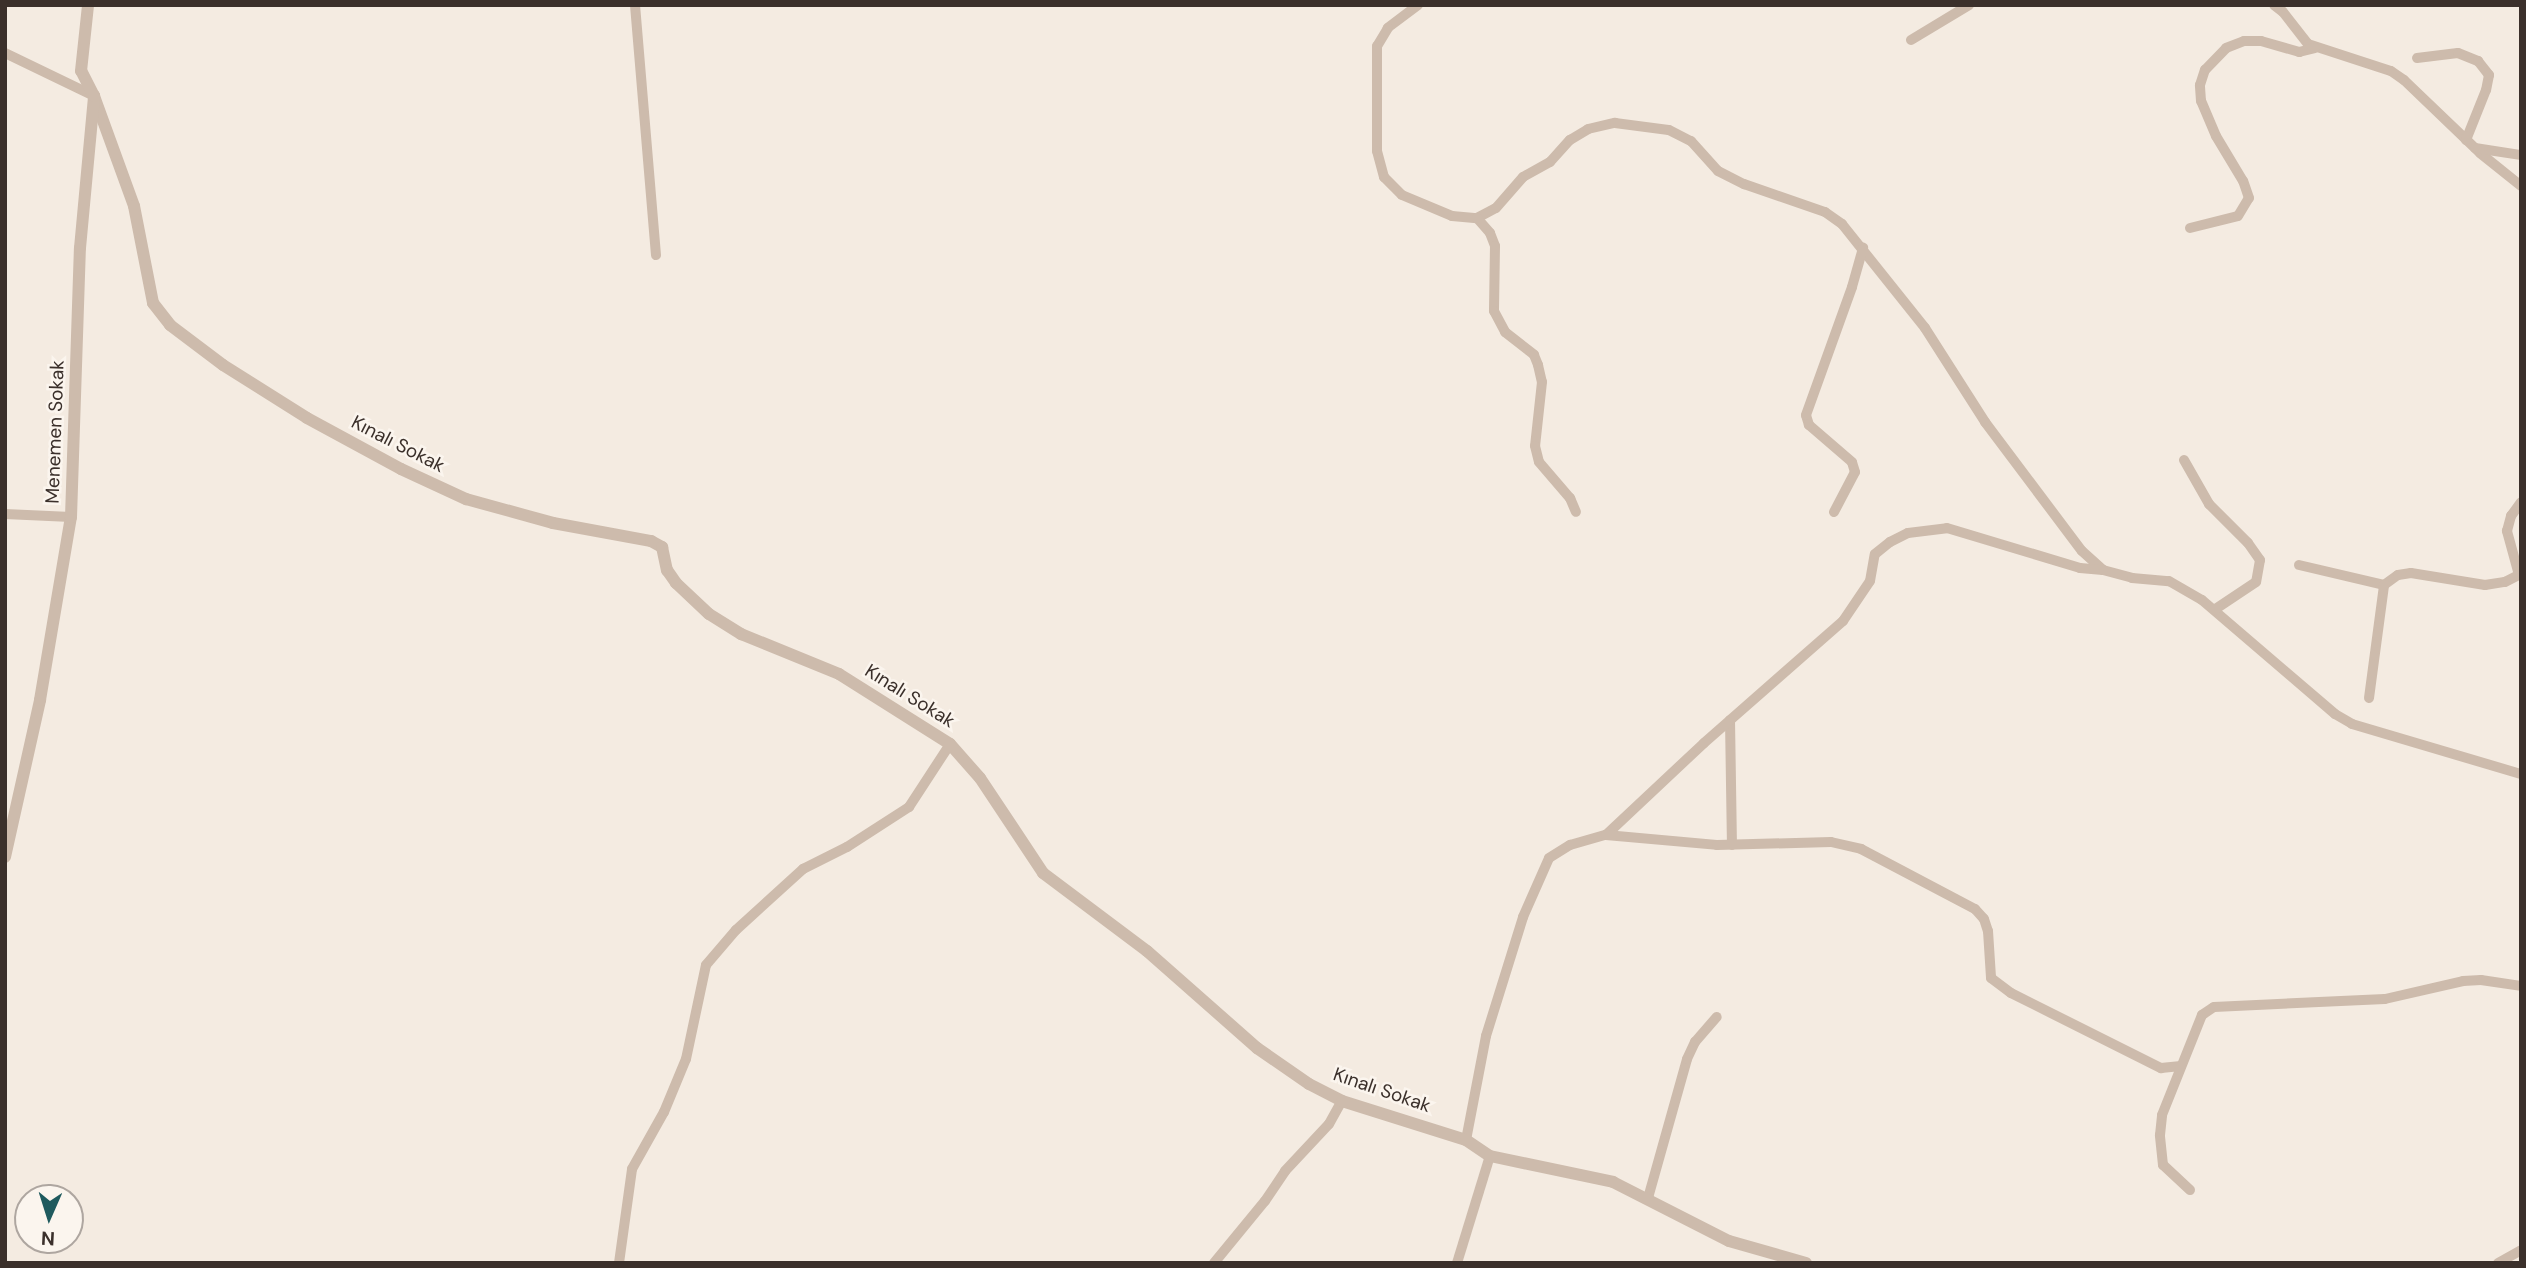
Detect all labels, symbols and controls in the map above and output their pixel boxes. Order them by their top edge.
street label: Menemen Sokak [41,360,69,504]
street label: Kınalı Sokak [347,411,449,477]
street label: Kınalı Sokak [861,659,959,733]
street label: Kınalı Sokak [1330,1063,1434,1117]
north arrow [14,1184,84,1254]
text: N [40,1226,56,1251]

